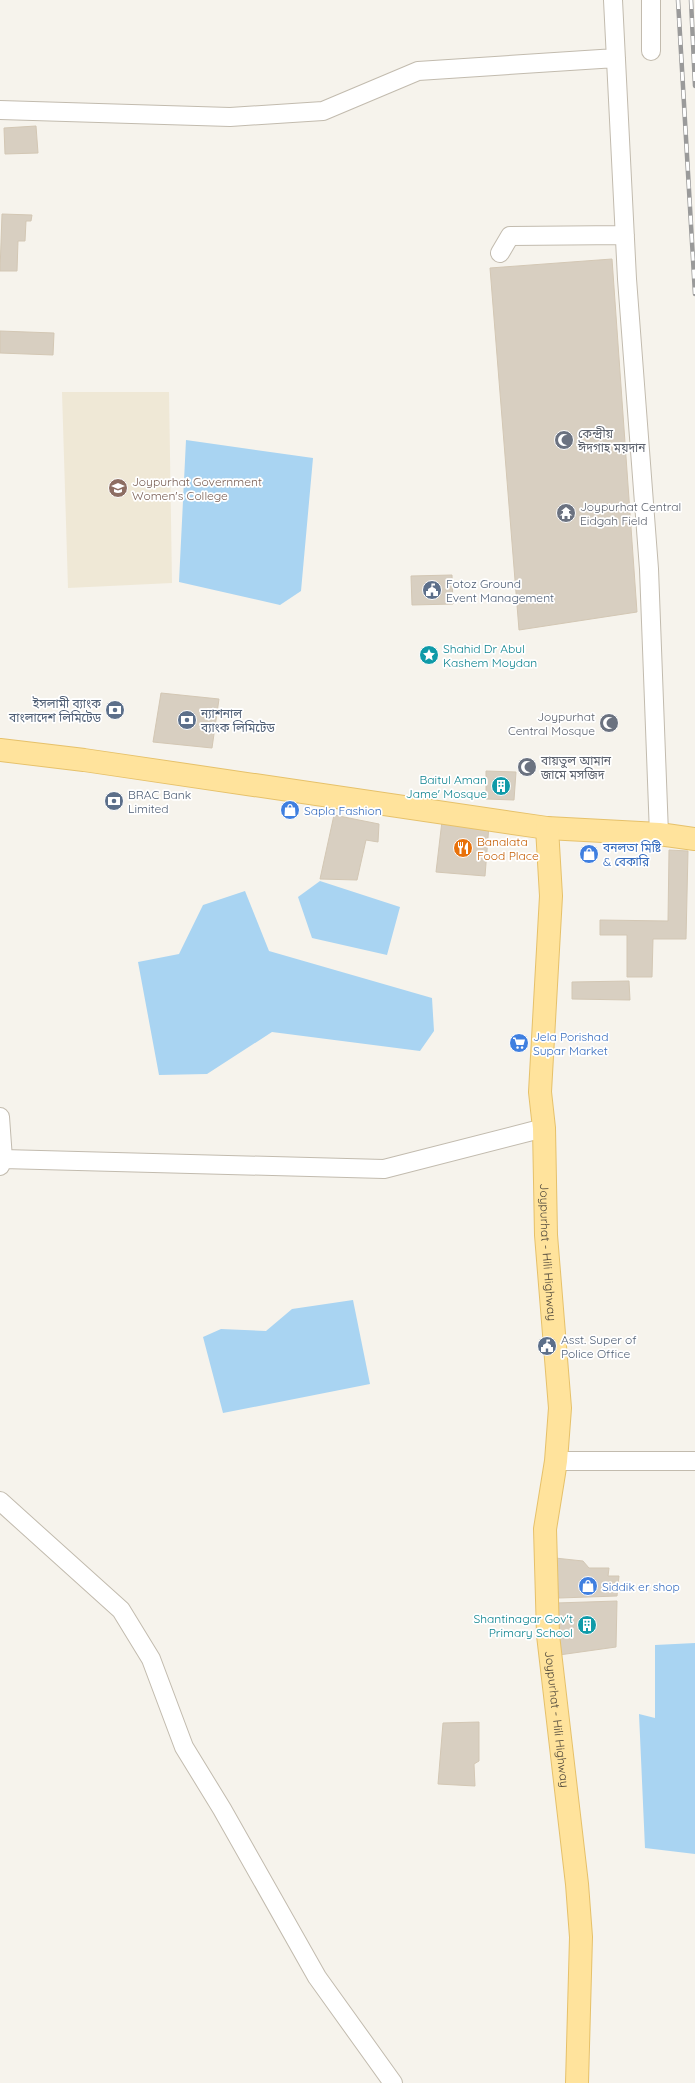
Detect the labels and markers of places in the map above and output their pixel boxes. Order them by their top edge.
place label: কেন্দ্রীয় ঈদগাহ ময়দান [577,426,646,455]
mosque icon: কেন্দ্রীয় ঈদগাহ ময়দান [553,429,575,451]
place label: Joypurhat Government Women's College [132,474,262,503]
school or university icon: Joypurhat Government Women's College [107,477,129,499]
place label: Joypurhat Central Eidgah Field [580,499,681,528]
temple icon: Joypurhat Central Eidgah Field [555,502,577,524]
place label: Fotoz Ground Event Management [446,576,554,605]
public building icon: Fotoz Ground Event Management [421,579,443,601]
place label: Shahid Dr Abul Kashem Moydan [443,641,537,670]
place icon: Shahid Dr Abul Kashem Moydan [418,644,440,666]
place label: ইসলামী ব্যাংক বাংলাদেশ লিমিটেড [8,696,101,725]
bank icon: ইসলামী ব্যাংক বাংলাদেশ লিমিটেড [104,699,126,721]
place label: ন্যাশনাল ব্যাংক লিমিটেড [200,706,275,735]
bank icon: ন্যাশনাল ব্যাংক লিমিটেড [176,709,198,731]
place label: Joypurhat Central Mosque [508,709,595,738]
mosque icon: Joypurhat Central Mosque [598,712,620,734]
place label: বায়তুল আমান জামে মসজিদ [540,753,612,782]
mosque icon: বায়তুল আমান জামে মসজিদ [516,756,538,778]
place label: Baitul Aman Jame' Mosque [406,772,487,801]
building icon: Baitul Aman Jame' Mosque [490,775,512,797]
place label: BRAC Bank Limited [128,787,191,816]
bank icon: BRAC Bank Limited [103,790,125,812]
shop icon: Sapla Fashion [279,799,301,821]
place label: Sapla Fashion [304,803,382,818]
place label: Banalata Food Place [477,834,539,863]
restaurant icon: Banalata Food Place [452,837,474,859]
place label: বনলতা মিষ্টি & বেকারি [602,840,662,869]
shop icon: বনলতা মিষ্টি & বেকারি [578,843,600,865]
place label: Jela Porishad Supar Market [533,1029,608,1058]
supermarket icon: Jela Porishad Supar Market [508,1032,530,1054]
place label: Asst. Super of Police Office [561,1332,637,1361]
public building icon: Asst. Super of Police Office [536,1335,558,1357]
shop icon: Siddik er shop [577,1575,599,1597]
place label: Siddik er shop [602,1579,680,1594]
place label: Shantinagar Gov't Primary School [474,1611,573,1640]
building icon: Shantinagar Gov't Primary School [576,1614,598,1636]

